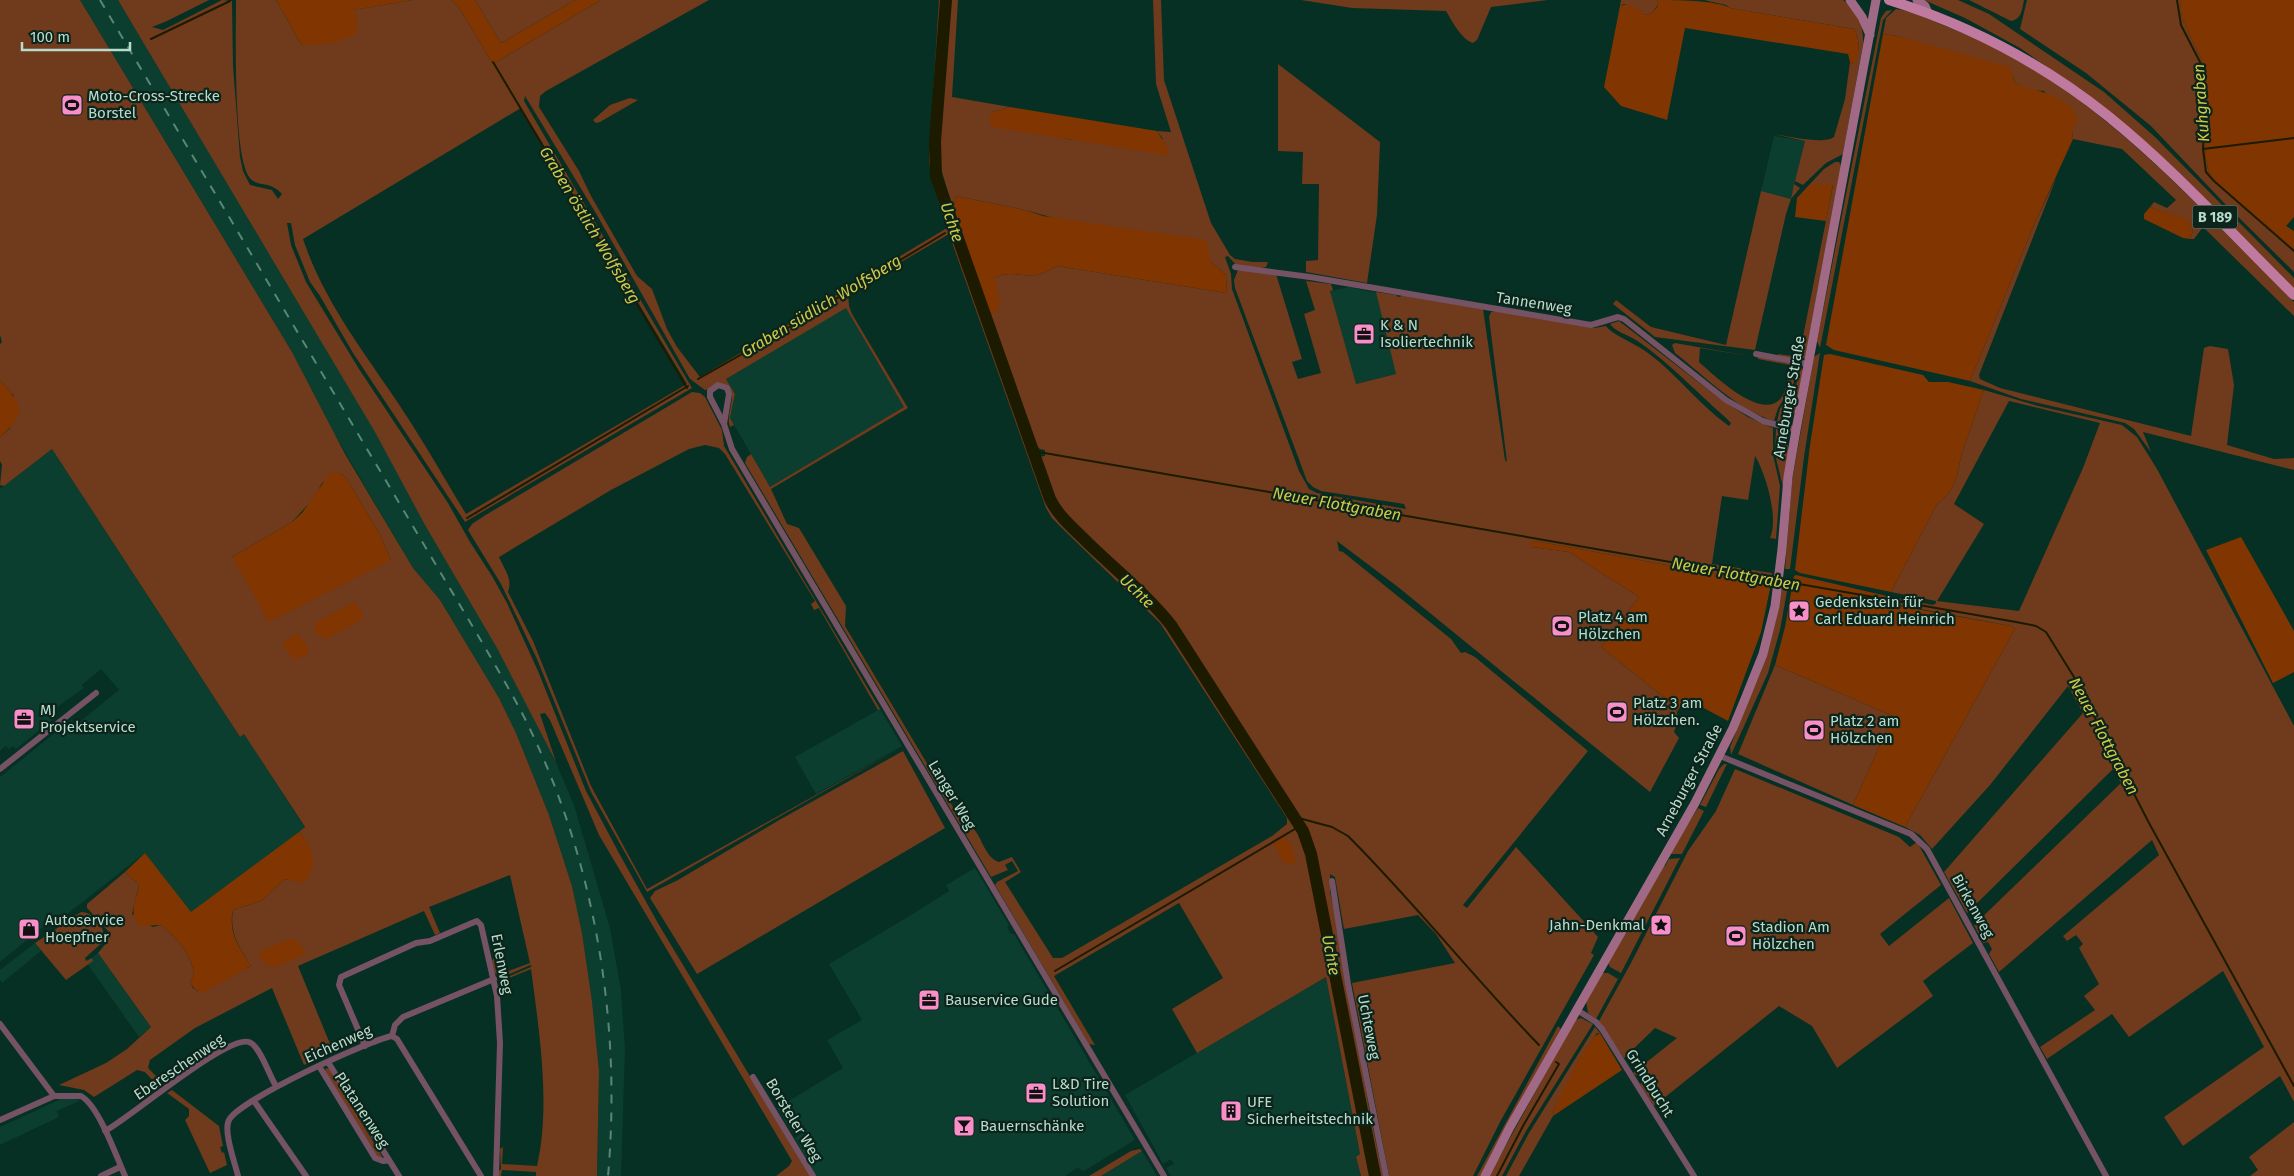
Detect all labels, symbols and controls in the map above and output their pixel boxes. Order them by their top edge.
scale bar [22,20,130,52]
text: 100 m [30,28,70,46]
water label: Kuhgraben [2189,63,2213,143]
place label: Moto-Cross-Strecke Borstel [88,87,220,122]
sports icon: Moto-Cross-Strecke Borstel [60,93,84,117]
water label: Graben östlich Wolfsberg [536,143,644,307]
water label: Uchte [936,200,968,244]
road number: B 189 [2192,206,2238,228]
water label: Graben südlich Wolfsberg [737,251,905,361]
street label: Tannenweg [1495,288,1573,318]
place label: K & N Isoliertechnik [1380,316,1473,351]
office icon: K & N Isoliertechnik [1352,322,1376,346]
street label: Arneburger Straße [1769,334,1809,460]
water label: Neuer Flottgraben [1271,483,1403,525]
water label: Neuer Flottgraben [1670,553,1802,595]
water label: Uchte [1116,570,1158,612]
place label: Gedenkstein für Carl Eduard Heinrich [1815,593,1955,628]
place icon: Gedenkstein für Carl Eduard Heinrich [1787,599,1811,623]
place label: Platz 4 am Hölzchen [1578,608,1648,643]
sports icon: Platz 4 am Hölzchen [1550,614,1574,638]
water label: Neuer Flottgraben [2065,674,2143,798]
place label: Platz 3 am Hölzchen. [1633,694,1702,729]
sports icon: Platz 3 am Hölzchen. [1605,700,1629,724]
place label: MJ Projektservice [40,701,136,736]
office icon: MJ Projektservice [12,707,36,731]
place label: Platz 2 am Hölzchen [1830,712,1899,747]
sports icon: Platz 2 am Hölzchen [1802,718,1826,742]
street label: Arneburger Straße [1652,721,1726,839]
street label: Langer Weg [924,757,980,833]
street label: Birkenweg [1948,871,1998,941]
place label: Autoservice Hoepfner [45,911,124,946]
place icon: Jahn-Denkmal [1649,913,1673,937]
place label: Jahn-Denkmal [1549,916,1646,934]
shop icon: Autoservice Hoepfner [17,917,41,941]
place label: Stadion Am Hölzchen [1752,918,1830,953]
sports icon: Stadion Am Hölzchen [1724,924,1748,948]
street label: Erlenweg [487,932,517,996]
water label: Uchte [1318,933,1344,977]
office icon: Bauservice Gude [917,988,941,1012]
place label: Bauservice Gude [945,991,1058,1009]
street label: Uchteweg [1354,993,1384,1061]
street label: Eichenweg [301,1021,375,1067]
street label: Ebereschenweg [130,1030,228,1104]
street label: Grindbucht [1622,1046,1678,1121]
street label: Platanenweg [331,1069,393,1152]
street label: Borsteler Weg [762,1075,826,1165]
place label: L&D Tire Solution [1052,1075,1109,1110]
office icon: L&D Tire Solution [1024,1081,1048,1105]
place label: UFE Sicherheitstechnik [1247,1093,1373,1128]
building icon: UFE Sicherheitstechnik [1219,1099,1243,1123]
bar icon: Bauernschänke [952,1114,976,1138]
place label: Bauernschänke [980,1117,1084,1135]

